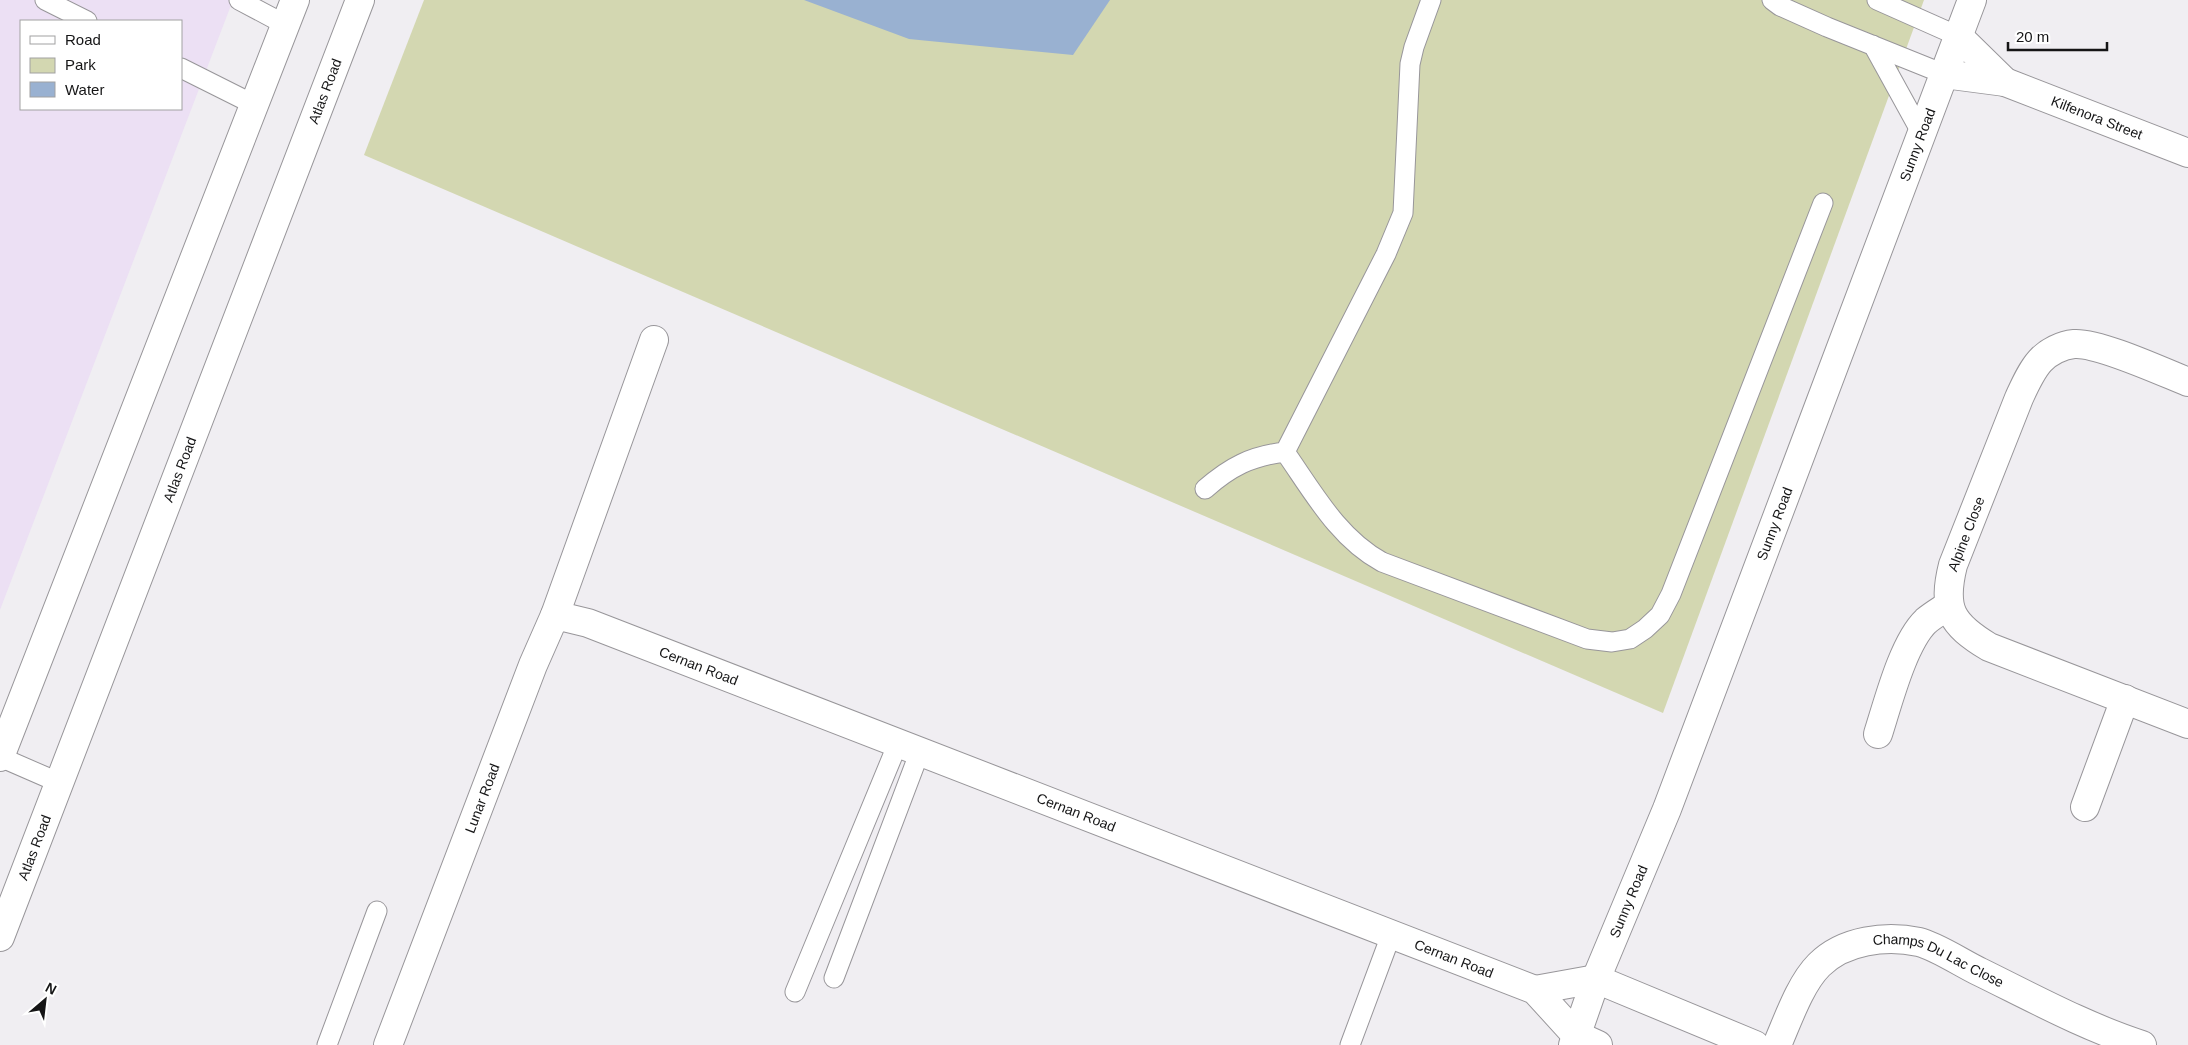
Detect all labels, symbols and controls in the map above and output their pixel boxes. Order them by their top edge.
legend [20,20,182,110]
scale bar [2008,20,2107,52]
text: 20 m [2016,28,2049,45]
text: Road [65,31,101,48]
text: Park [65,56,96,73]
street label: Atlas Road [305,56,345,126]
text: Water [65,81,104,98]
street label: Kilfenora Street [2049,93,2145,143]
street label: Sunny Road [1896,106,1939,184]
street label: Atlas Road [160,434,199,504]
street label: Sunny Road [1753,485,1796,563]
street label: Alpine Close [1944,494,1988,574]
street label: Cernan Road [657,643,740,688]
street label: Lunar Road [462,761,503,835]
street label: Cernan Road [1035,790,1118,835]
street label: Atlas Road [15,813,54,882]
street label: Sunny Road [1606,863,1651,940]
street label: Champs Du Lac Close [1872,931,2007,991]
street label: Cernan Road [1412,936,1496,981]
north arrow [20,975,70,1025]
text: N [43,979,59,998]

